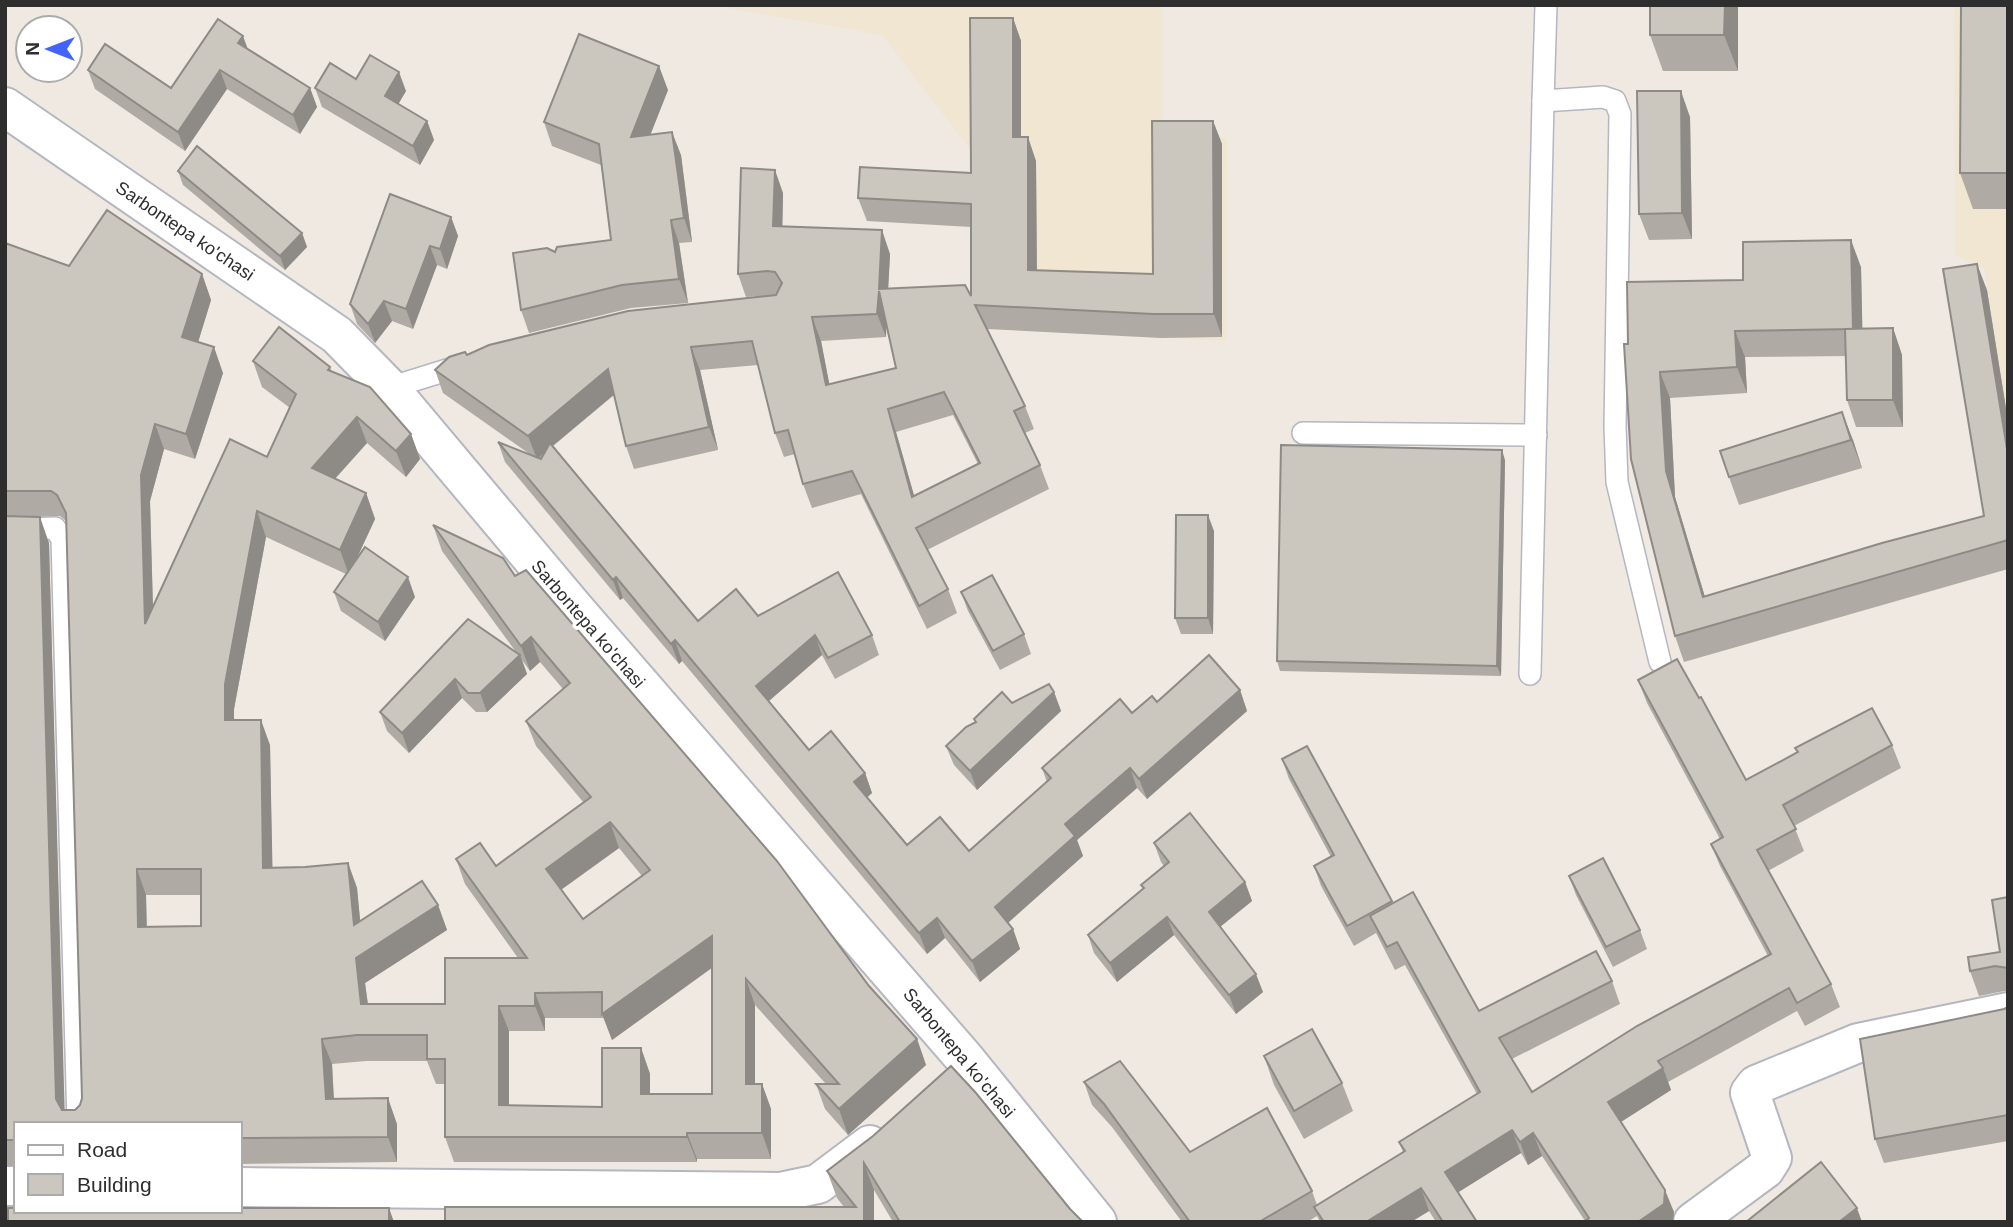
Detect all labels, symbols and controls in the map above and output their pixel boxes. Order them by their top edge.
north arrow [14,14,84,84]
text: N [22,42,43,56]
street label: Sarbontepa ko'chasi [112,177,258,285]
street label: Sarbontepa ko'chasi [527,556,649,692]
street label: Sarbontepa ko'chasi [899,984,1019,1122]
legend [14,1122,242,1213]
text: Road [77,1138,127,1161]
text: Building [77,1173,152,1196]

